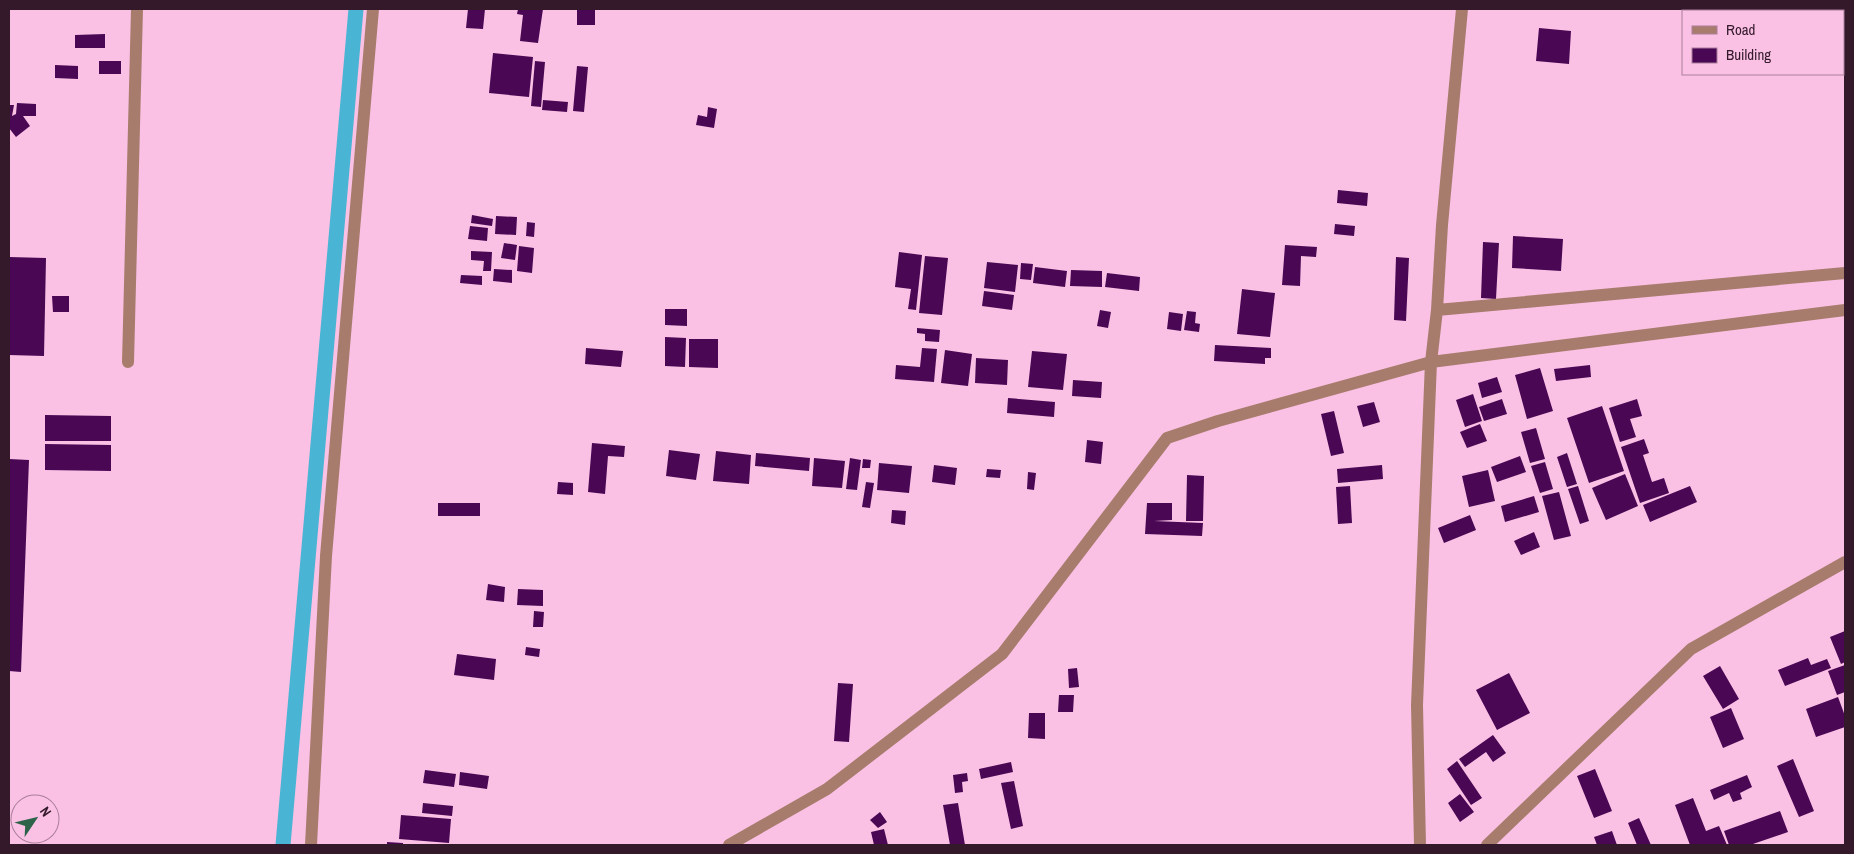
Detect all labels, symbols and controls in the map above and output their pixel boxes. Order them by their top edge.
legend [1682,10,1844,75]
text: Road [1726,19,1755,40]
text: Building [1726,44,1771,65]
north arrow [10,794,60,844]
text: N [36,803,55,820]

